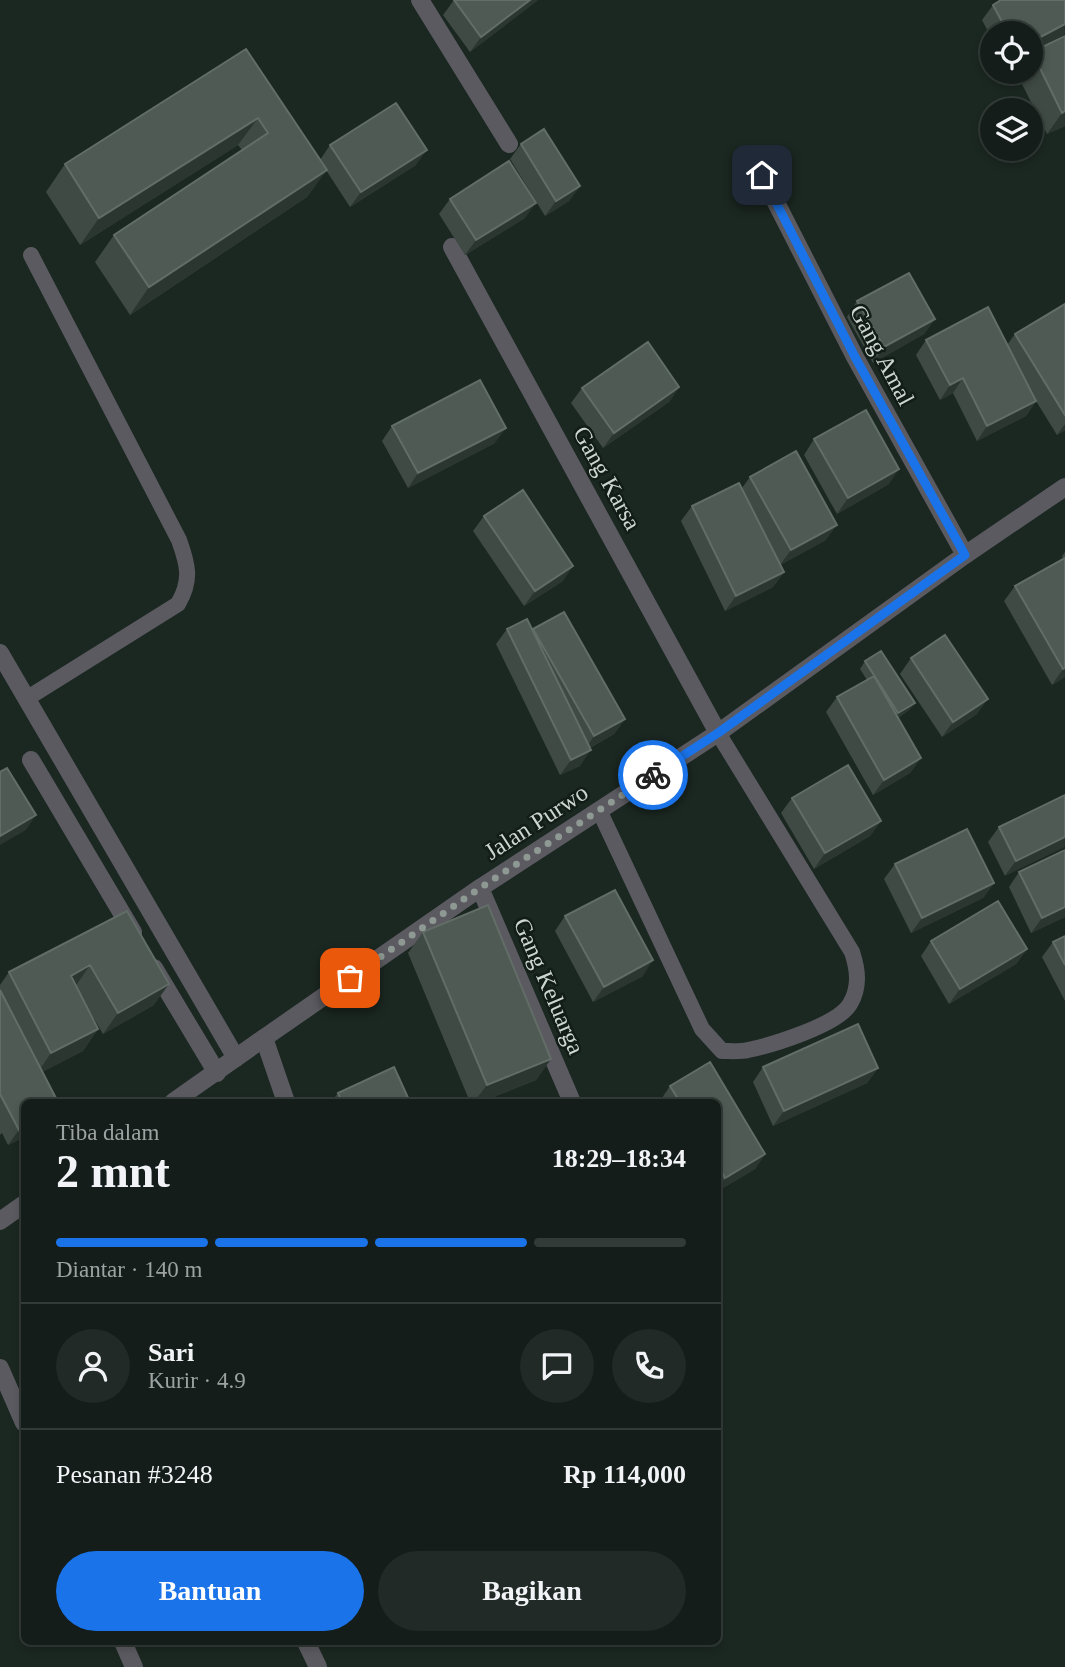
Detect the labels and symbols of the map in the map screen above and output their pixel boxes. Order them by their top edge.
pin [732,145,792,205]
street label: Gang Amal [845,300,919,410]
street label: Gang Karsa [568,422,646,534]
courier [618,740,688,810]
street label: Jalan Purwo [479,779,593,865]
street label: Gang Keluarga [509,914,590,1058]
pin [320,948,380,1008]

